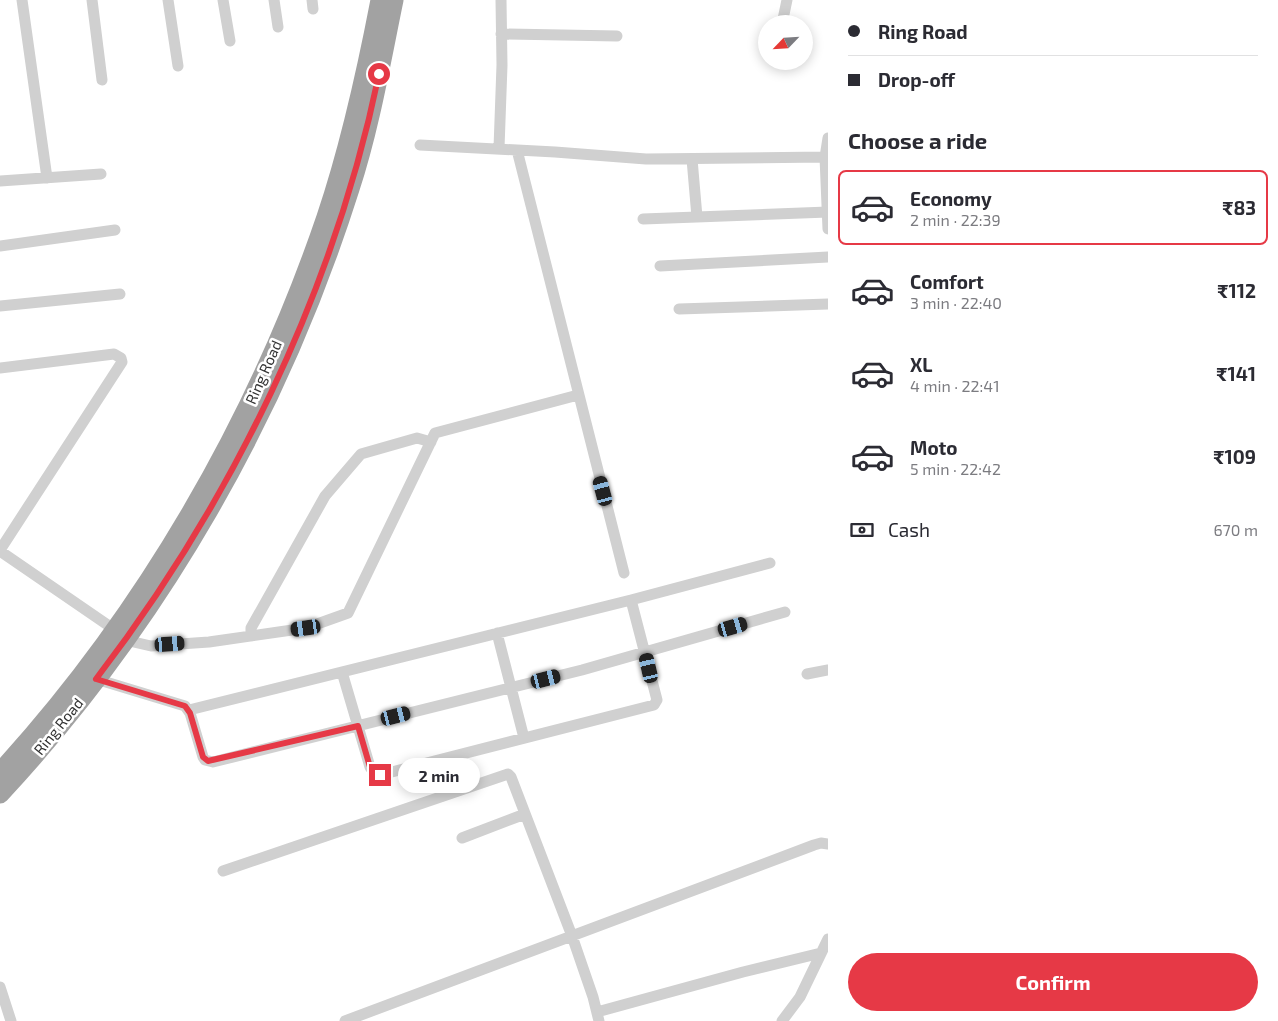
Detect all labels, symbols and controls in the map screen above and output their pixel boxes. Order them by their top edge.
north arrow [758,15,812,70]
map controls [758,15,813,70]
text: Ring Road [878,20,968,43]
route start [368,63,390,85]
text: Drop-off [878,68,955,91]
text: Choose a ride [848,127,987,153]
icon: car [850,185,895,230]
text: Economy [910,187,992,210]
text: ₹83 [1222,196,1256,219]
text: 2 min · 22:39 [910,210,1001,229]
icon: car [850,268,895,313]
text: Comfort [910,270,984,293]
text: ₹112 [1217,279,1256,302]
text: 3 min · 22:40 [910,293,1002,312]
street label: Ring Road [241,337,285,407]
icon: car [850,351,895,396]
text: XL [910,353,932,376]
text: ₹141 [1216,362,1256,385]
text: 4 min · 22:41 [910,376,1000,395]
icon: car [850,434,895,479]
text: Moto [910,436,958,459]
text: ₹109 [1213,445,1256,468]
text: 5 min · 22:42 [910,459,1001,478]
car [591,475,614,507]
icon: cash [848,516,876,544]
text: Cash [888,518,930,541]
text: 670 m [1213,520,1258,539]
car [716,616,749,638]
car [290,618,321,638]
car [154,635,185,653]
car [638,652,659,684]
car [529,668,562,690]
street label: Ring Road [30,694,86,758]
car [379,705,412,727]
callout: 2 min [398,758,480,792]
route end [369,764,391,786]
text: 2 min [419,766,459,785]
button: Confirm [848,953,1258,1011]

